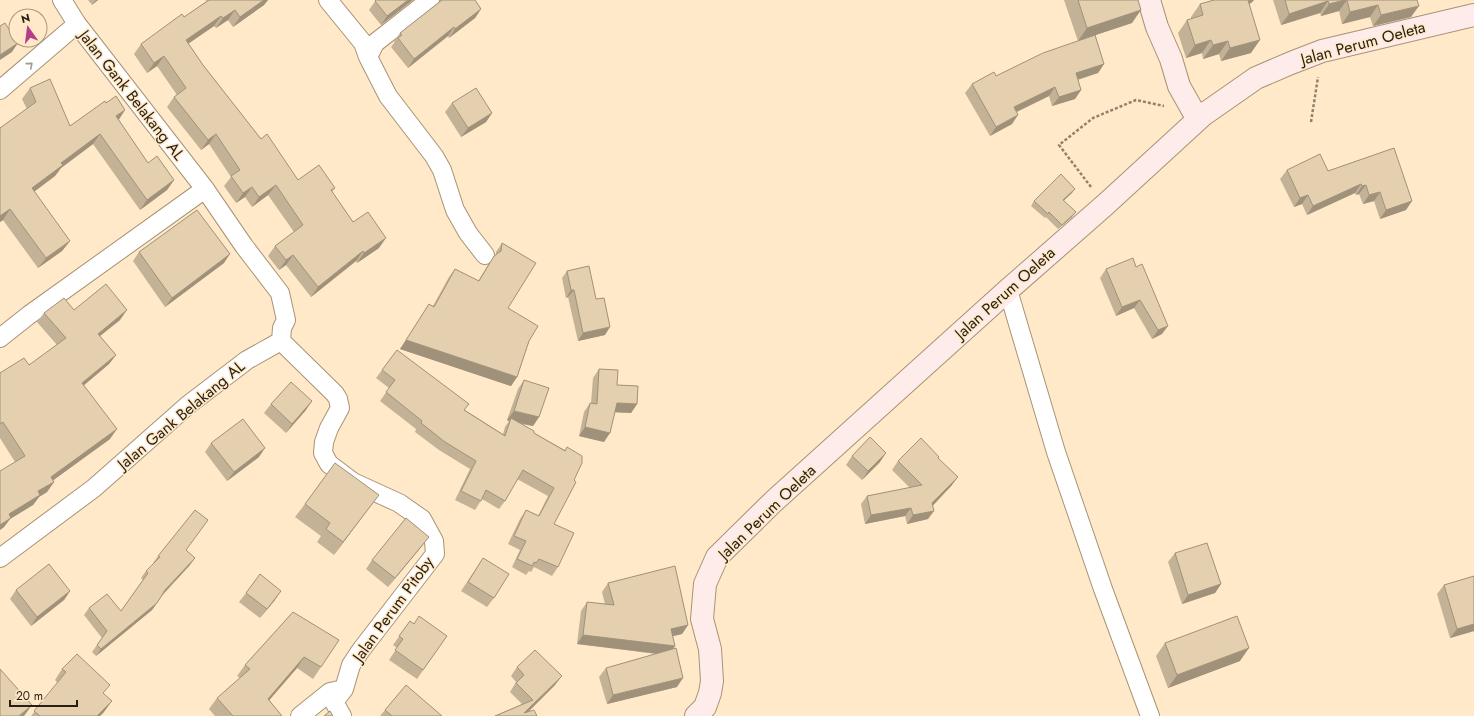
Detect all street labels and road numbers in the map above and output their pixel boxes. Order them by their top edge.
street label: Jalan Perum Oeleta [1296,15,1428,71]
street label: Jalan Gank Belakang AL [73,23,191,166]
street label: Jalan Perum Oeleta [948,242,1060,346]
street label: Jalan Gank Belakang AL [111,354,250,476]
street label: Jalan Perum Oeleta [711,459,821,566]
street label: Jalan Perum Pitoby [346,551,440,668]

